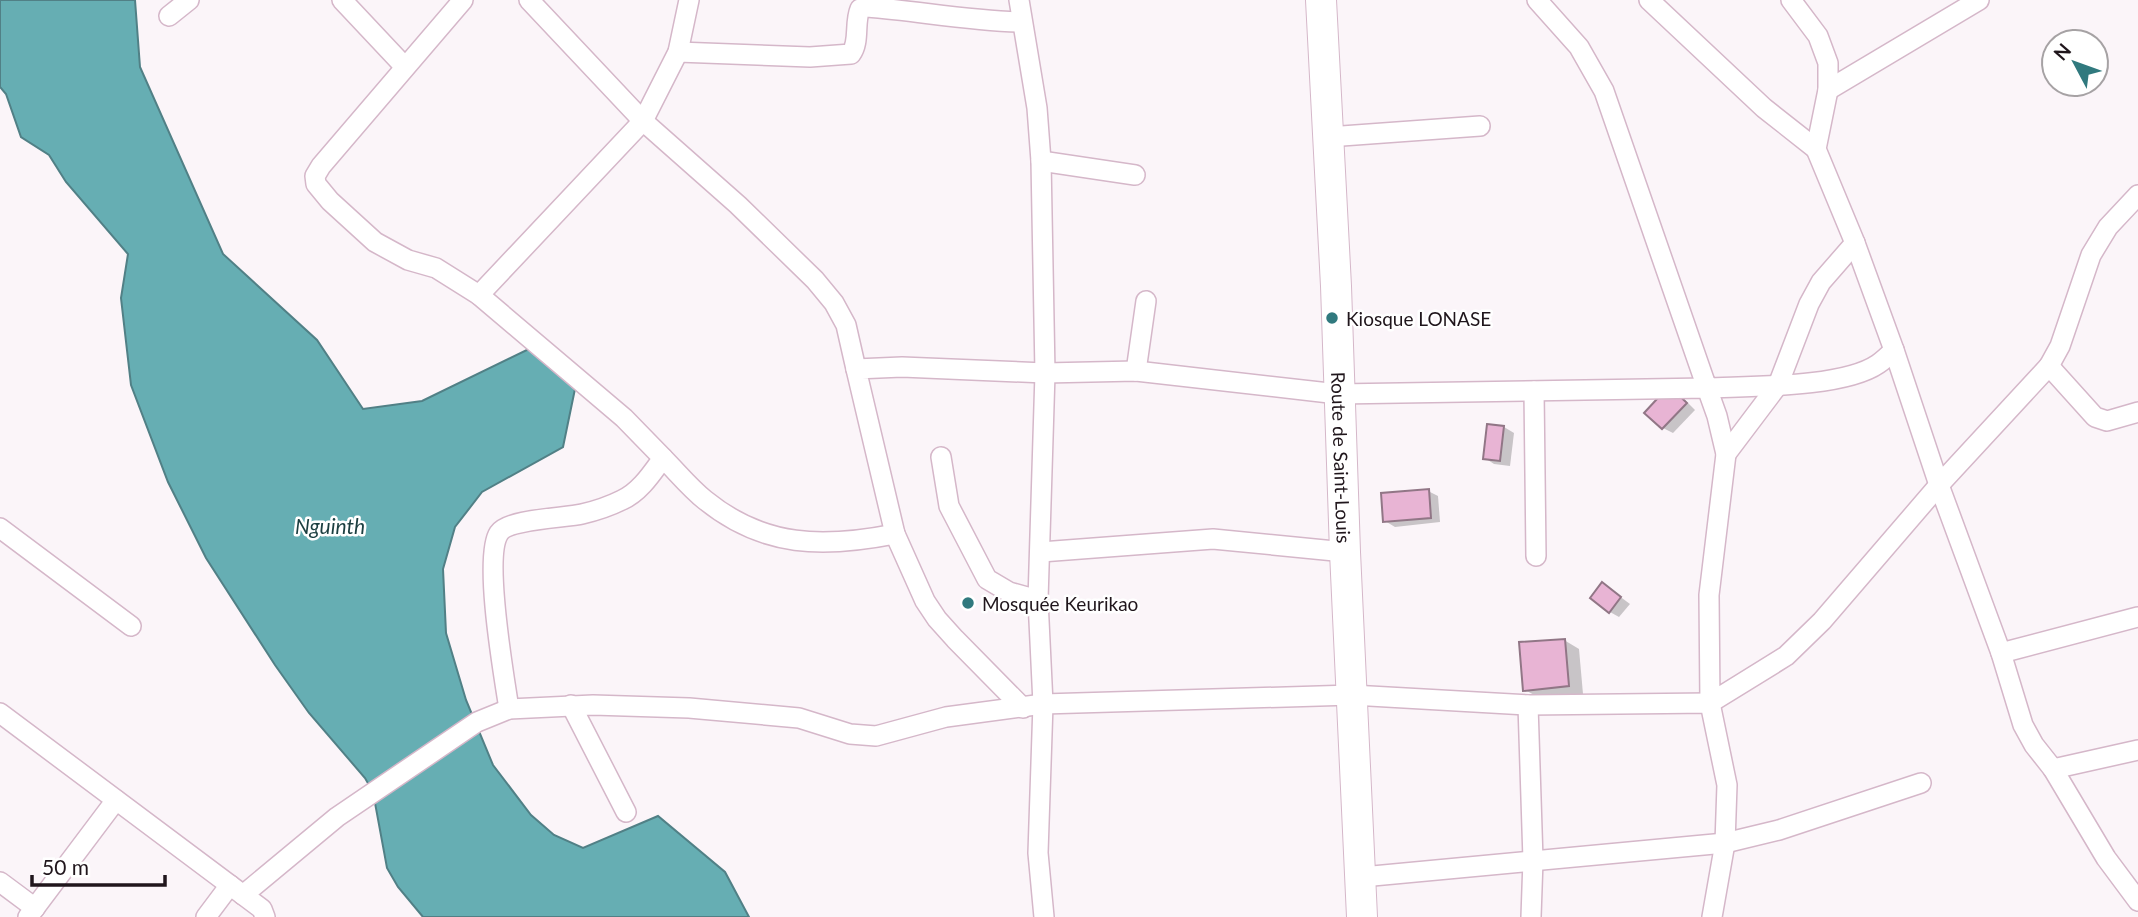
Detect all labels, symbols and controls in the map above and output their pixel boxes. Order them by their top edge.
north arrow [2040,28,2110,98]
text: N [2048,38,2075,65]
place label: Kiosque LONASE [1346,307,1491,330]
marker: Kiosque LONASE [1324,310,1340,326]
street label: Route de Saint-Louis [1327,371,1356,544]
water label: Nguinth [295,513,365,538]
place label: Mosquée Keurikao [982,592,1138,615]
marker: Mosquée Keurikao [960,595,976,611]
scale bar [32,844,164,888]
text: 50 m [42,854,89,879]

